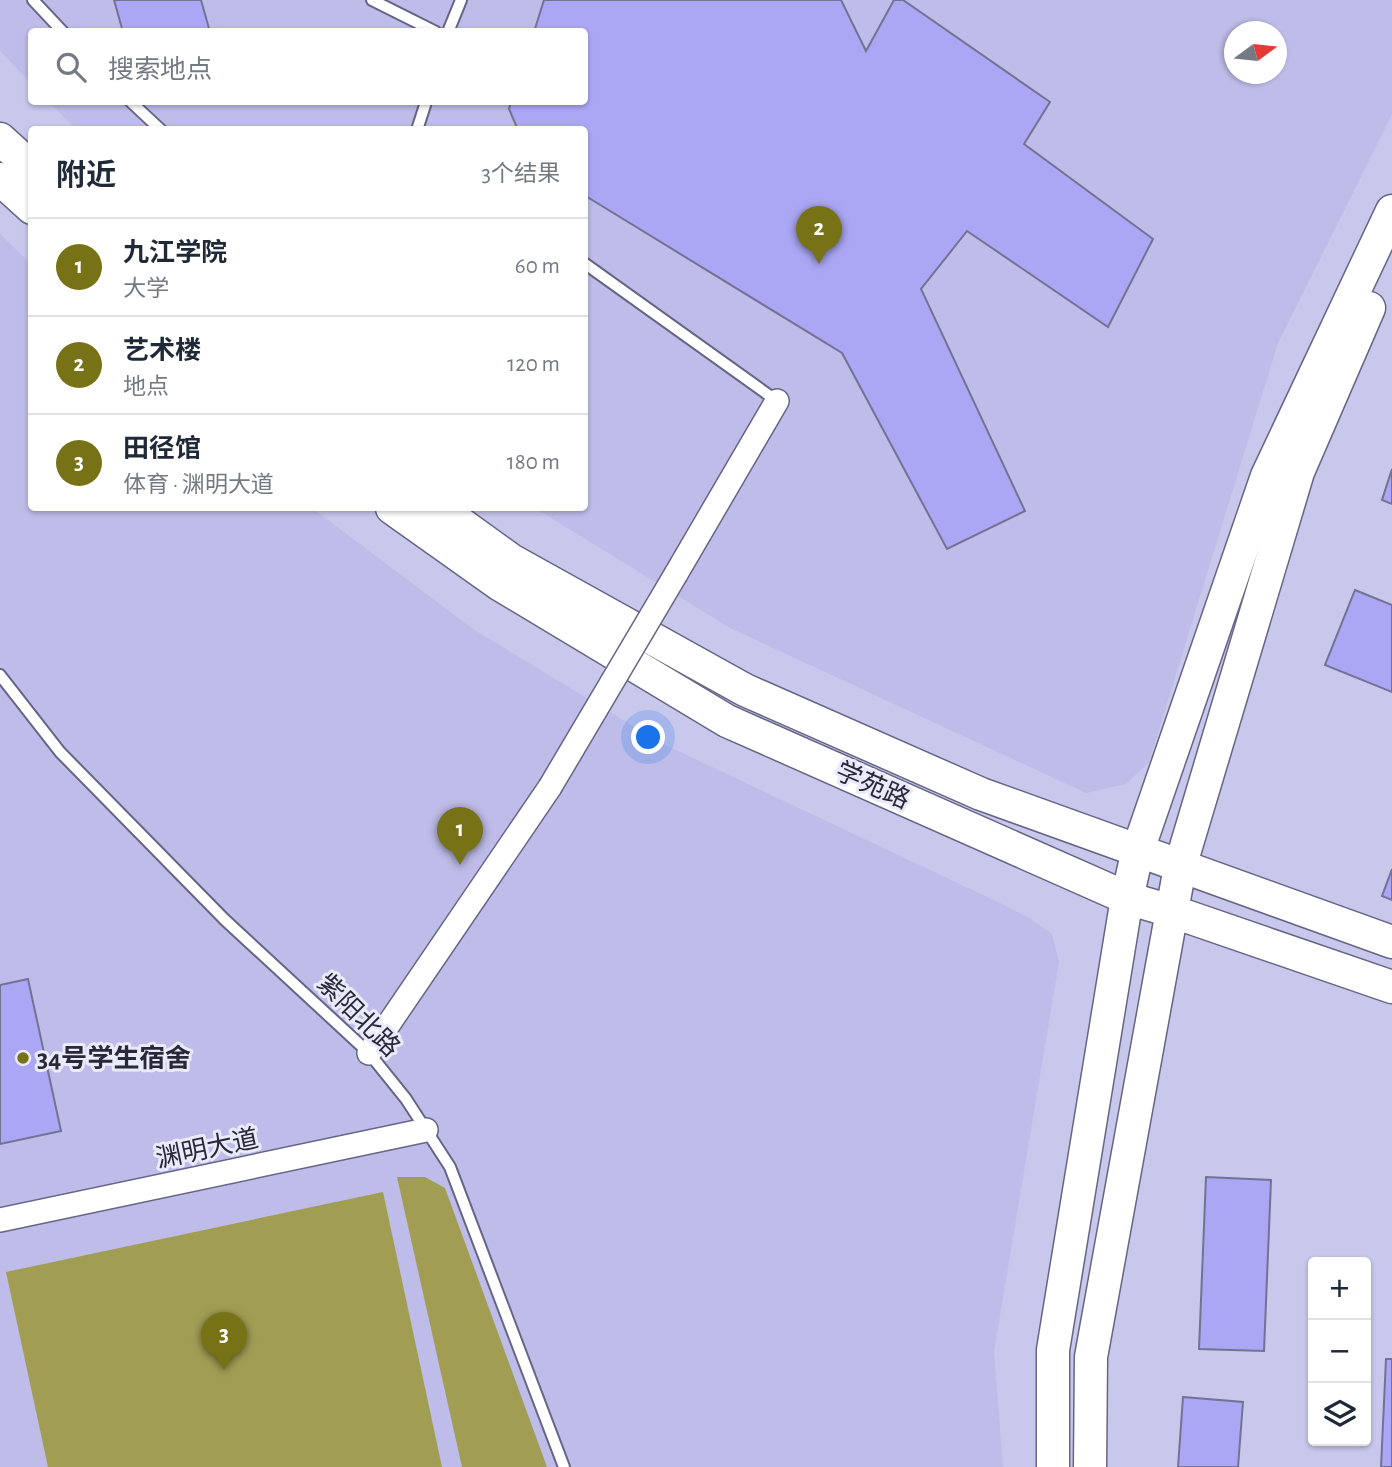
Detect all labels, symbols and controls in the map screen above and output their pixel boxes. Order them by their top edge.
north arrow [1224,21,1287,84]
search box [28,28,588,105]
icon: search [52,48,90,86]
text: 搜索地点 [108,57,212,83]
text: 附近 [56,161,116,191]
text: 3个结果 [482,163,560,186]
pin: 2 [796,206,842,264]
text: 九江学院 [123,240,227,266]
text: 1 [75,255,83,278]
text: 60 m [515,255,560,278]
text: 大学 [123,278,169,301]
text: 艺术楼 [123,338,201,364]
text: 2 [74,353,84,376]
text: 120 m [507,353,560,376]
text: 地点 [123,376,169,399]
text: 田径馆 [123,436,201,462]
text: 3 [74,451,84,474]
text: 180 m [507,451,560,474]
text: 体育 · 渊明大道 [123,474,274,497]
your location [631,720,665,754]
street label: 学苑路 [832,756,914,814]
pin: 1 [437,807,483,865]
street label: 紫阳北路 [312,969,405,1062]
place label: 34号学生宿舍 [37,1044,191,1072]
marker: 34号学生宿舍 [15,1050,31,1066]
street label: 渊明大道 [153,1123,261,1173]
map controls [1308,1257,1371,1446]
button: + [1308,1257,1371,1320]
pin: 3 [201,1312,247,1370]
button: − [1308,1320,1371,1383]
button: layers [1308,1383,1371,1446]

